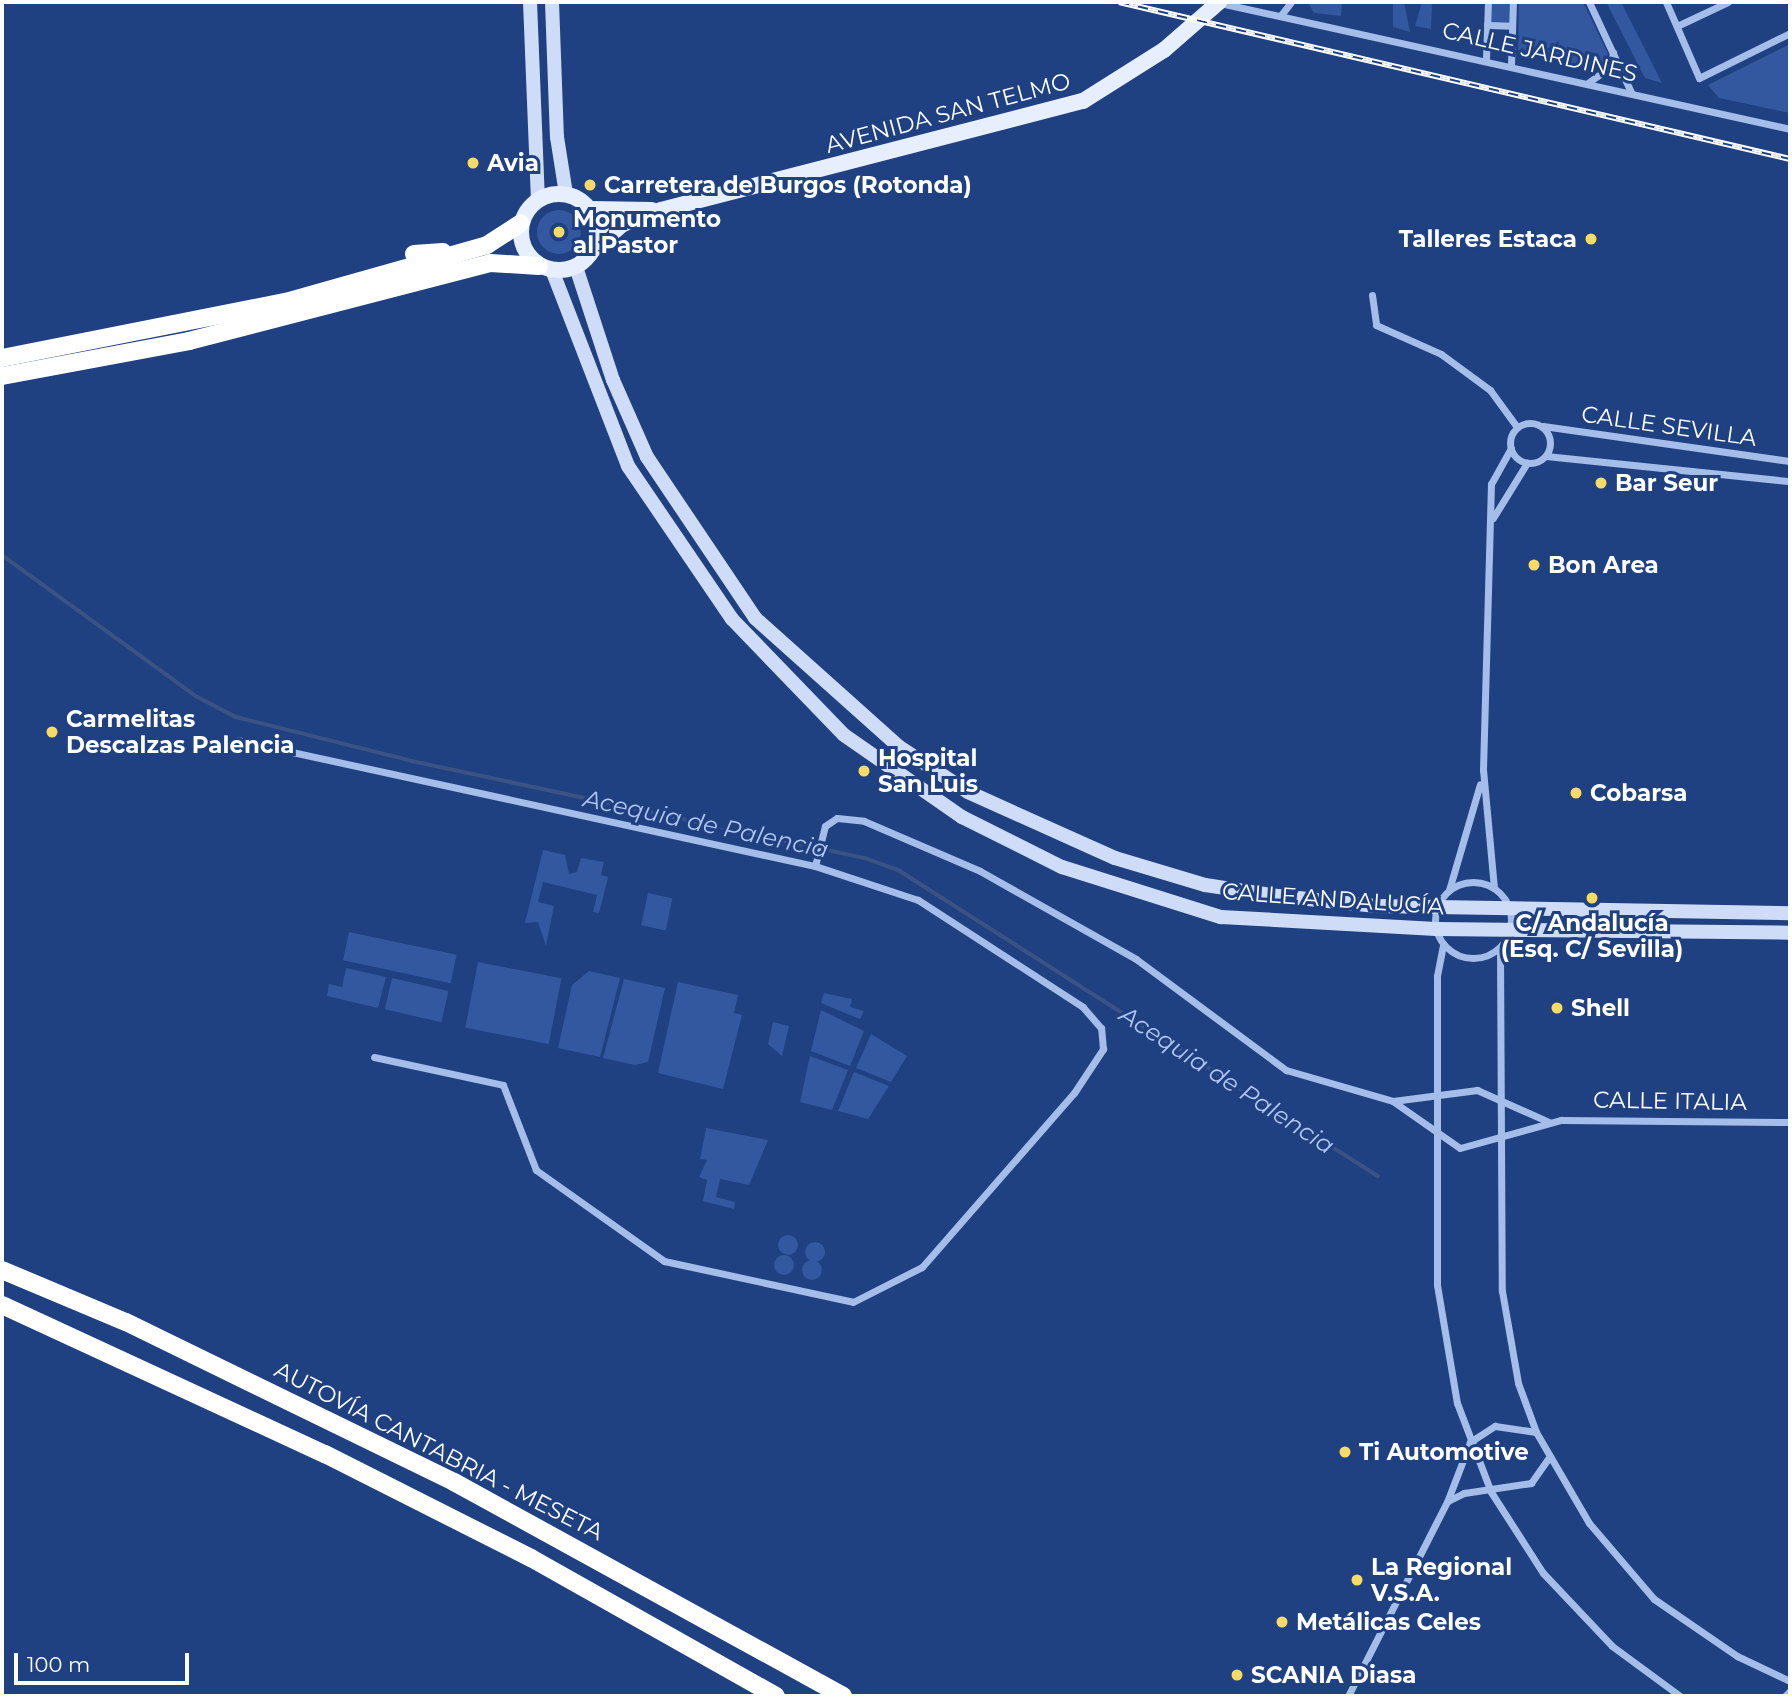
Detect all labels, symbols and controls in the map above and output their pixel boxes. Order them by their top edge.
street label: CALLE JARDINES [1440,16,1640,88]
street label: AVENIDA SAN TELMO [823,67,1073,159]
place label: Avia [487,149,539,177]
marker: Avia [465,155,481,171]
place label: Carretera de Burgos (Rotonda) [604,171,972,199]
marker: Carretera de Burgos (Rotonda) [582,177,598,193]
place label: Monumento al Pastor [573,205,721,259]
marker: Monumento al Pastor [551,224,567,240]
place label: Talleres Estaca [1399,225,1577,253]
marker: Talleres Estaca [1583,231,1599,247]
street label: CALLE SEVILLA [1580,400,1758,452]
place label: Bar Seur [1615,469,1718,497]
marker: Bar Seur [1593,475,1609,491]
place label: Bon Area [1548,551,1659,579]
marker: Bon Area [1526,557,1542,573]
place label: Carmelitas Descalzas Palencia [66,705,295,759]
marker: Carmelitas Descalzas Palencia [44,724,60,740]
place label: Hospital San Luis [878,744,978,798]
marker: Hospital San Luis [856,763,872,779]
place label: Cobarsa [1590,779,1687,807]
water label: Acequia de Palencia [581,784,831,864]
marker: Cobarsa [1568,785,1584,801]
street label: CALLE ANDALUCÍA [1221,877,1445,921]
marker: C/ Andalucía (Esq. C/ Sevilla) [1584,890,1600,906]
place label: C/ Andalucía (Esq. C/ Sevilla) [1501,909,1683,963]
place label: Shell [1571,994,1630,1022]
water label: Acequia de Palencia [1114,1000,1340,1160]
marker: Shell [1549,1000,1565,1016]
street label: CALLE ITALIA [1593,1086,1747,1116]
street label: AUTOVÍA CANTABRIA - MESETA [270,1356,608,1546]
place label: Ti Automotive [1359,1438,1529,1466]
marker: Ti Automotive [1337,1444,1353,1460]
place label: La Regional V.S.A. [1371,1553,1512,1607]
marker: La Regional V.S.A. [1349,1572,1365,1588]
place label: Metálicas Celes [1296,1608,1481,1636]
marker: Metálicas Celes [1274,1614,1290,1630]
scale bar [18,1638,192,1682]
text: 100 m [27,1652,90,1677]
place label: SCANIA Diasa [1251,1661,1416,1689]
marker: SCANIA Diasa [1229,1667,1245,1683]

